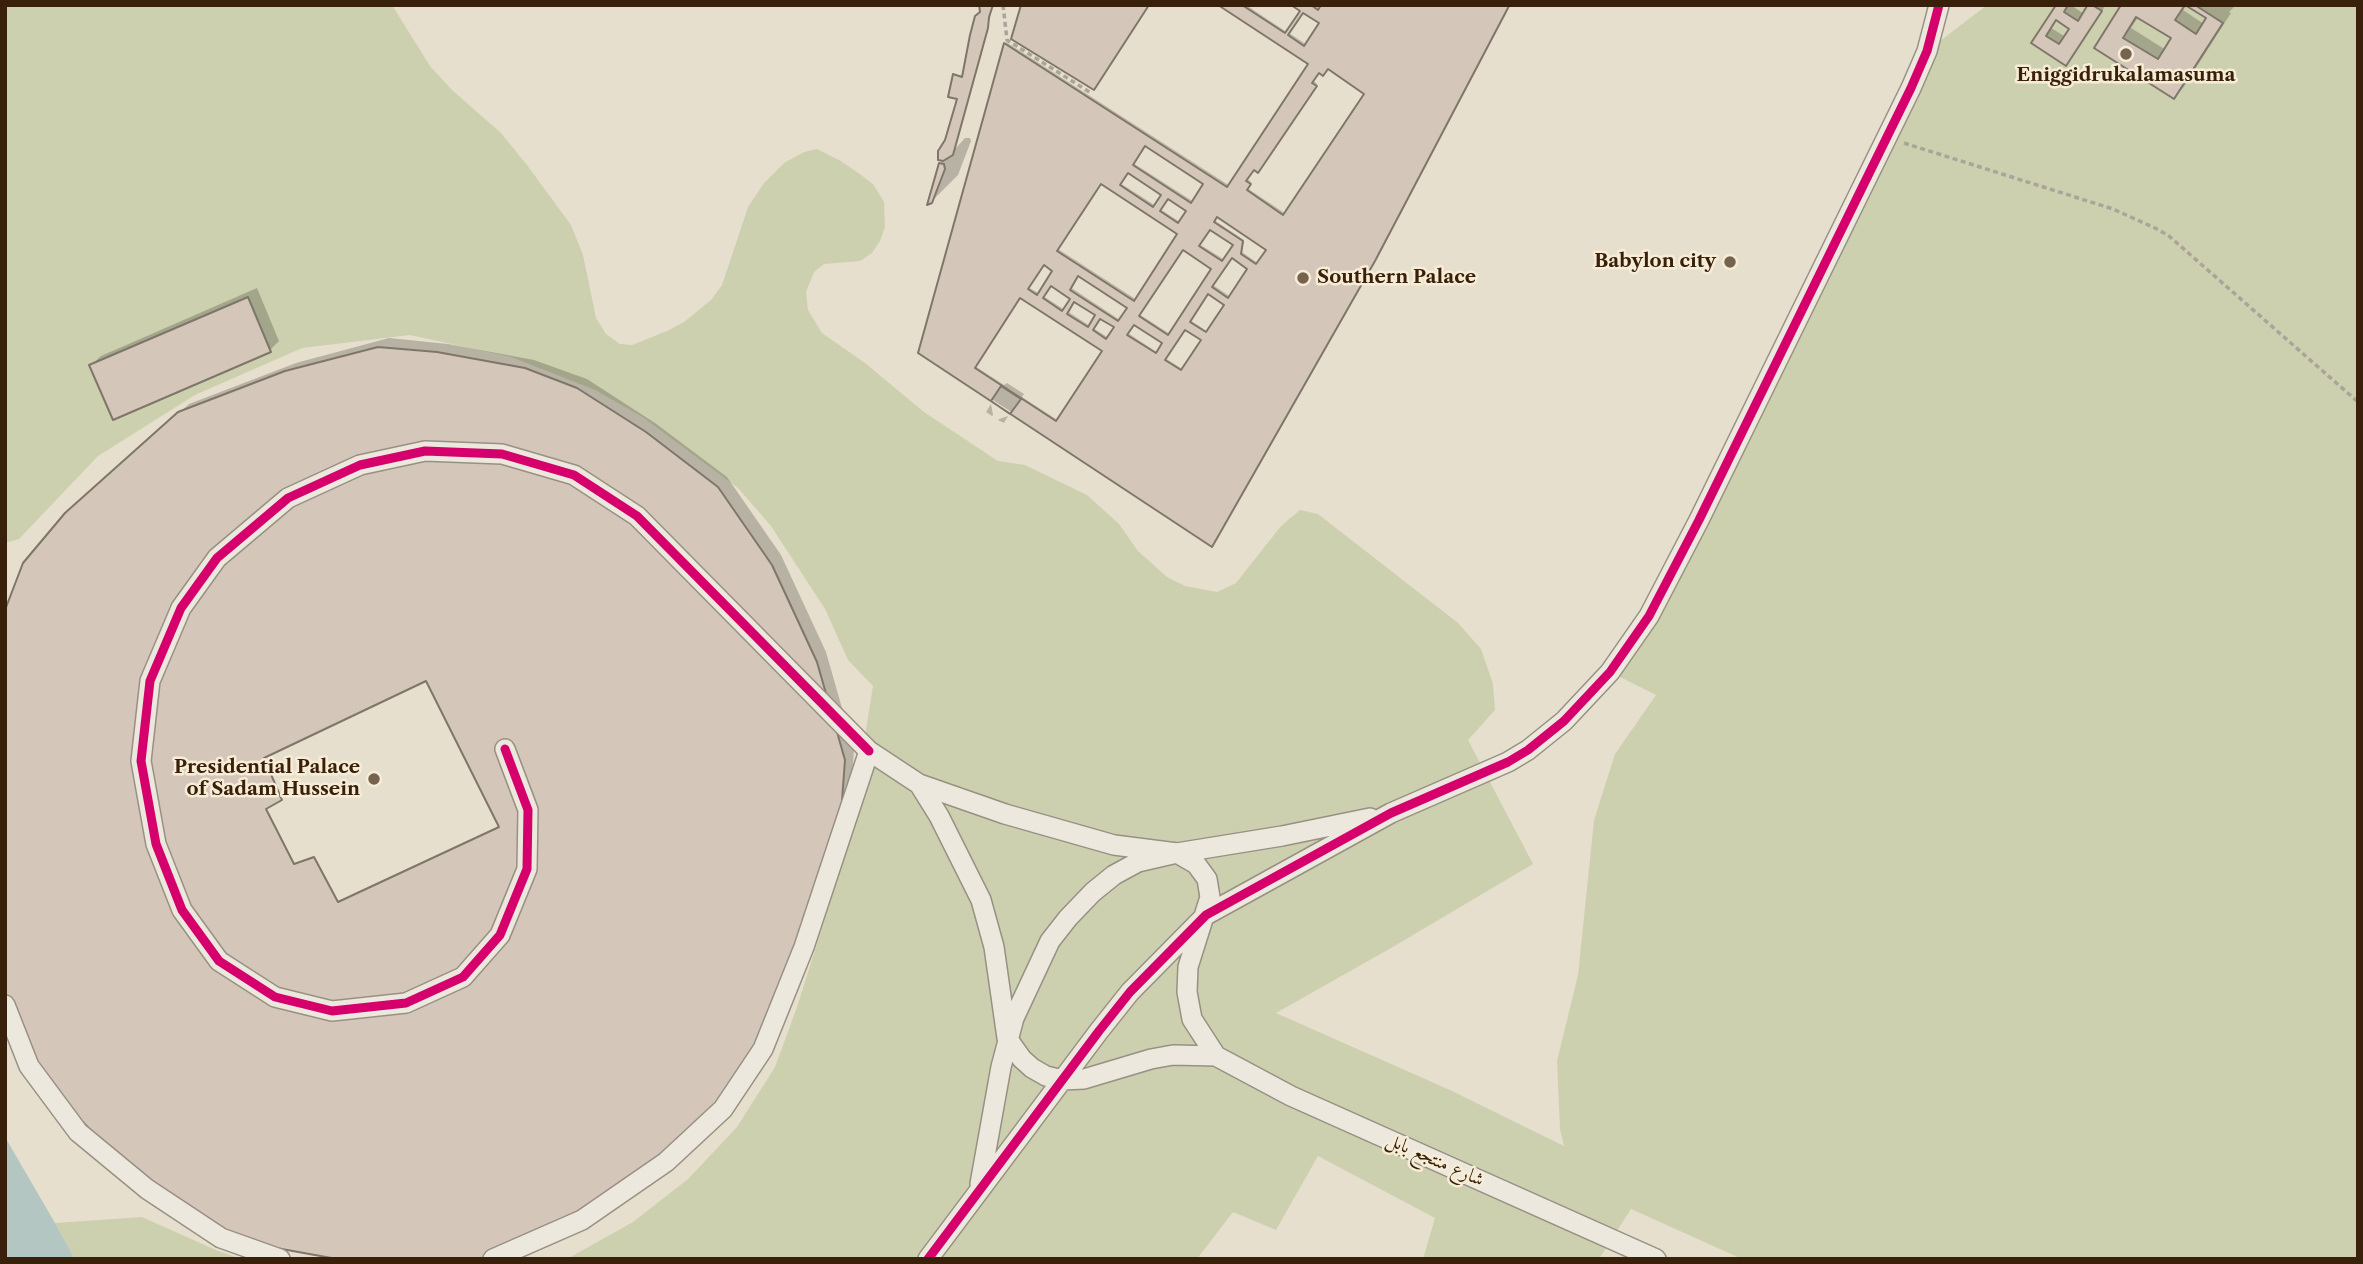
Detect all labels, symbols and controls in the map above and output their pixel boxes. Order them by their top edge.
marker: Eniggidrukalamasuma [2118,46,2134,62]
place label: Eniggidrukalamasuma [2016,65,2236,87]
place label: Babylon city [1594,251,1716,273]
marker: Babylon city [1722,254,1738,270]
place label: Southern Palace [1317,267,1476,289]
marker: Southern Palace [1295,270,1311,286]
place label: Presidential Palace of Sadam Hussein [174,757,360,801]
marker: Presidential Palace of Sadam Hussein [366,771,382,787]
street label: شارع منتجع بابل [1383,1128,1487,1192]

